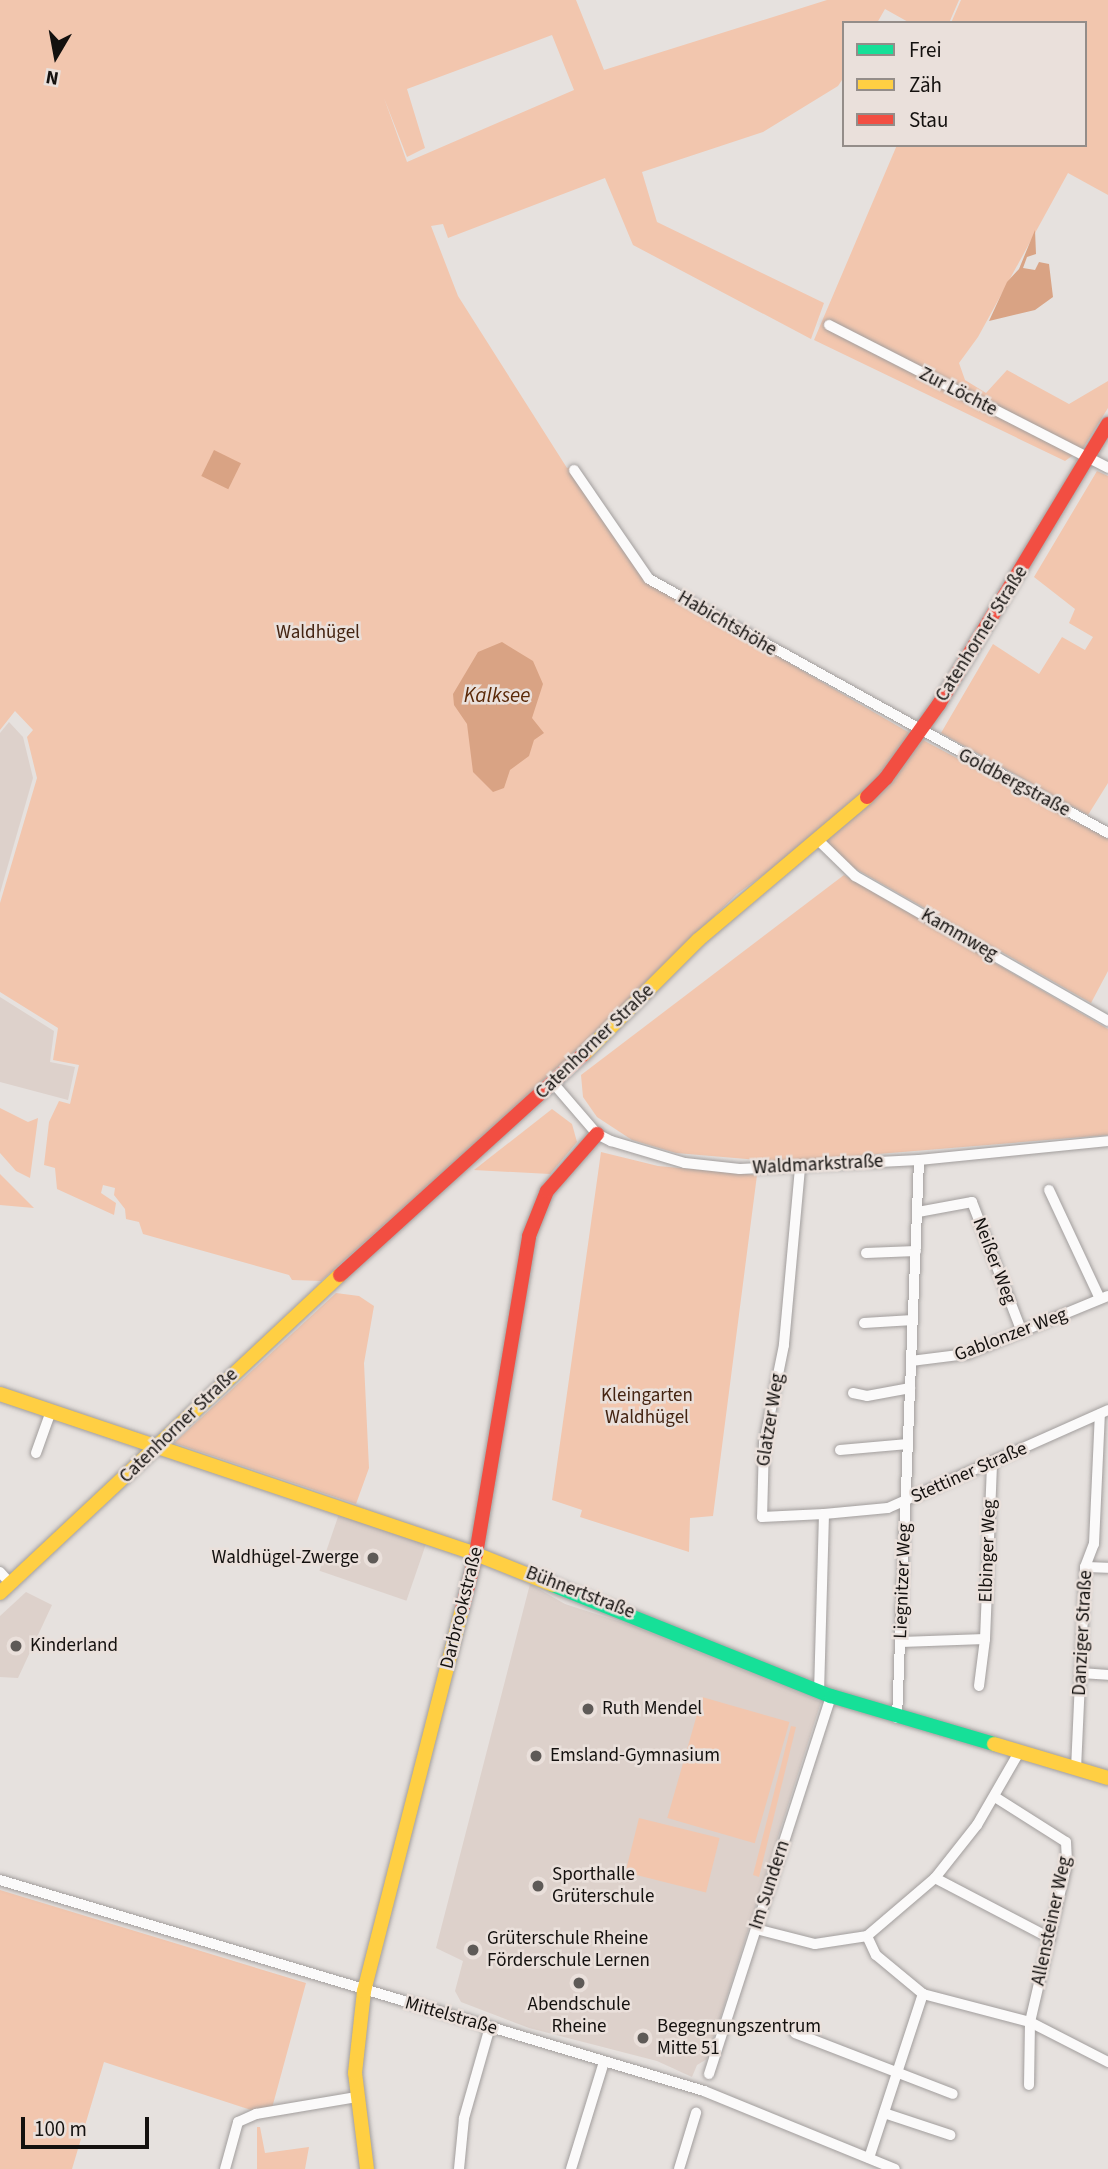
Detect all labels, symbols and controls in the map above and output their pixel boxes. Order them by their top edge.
north arrow [21,21,91,91]
legend [842,21,1087,147]
text: Frei [909,35,942,65]
text: N [44,63,61,92]
text: Zäh [909,70,942,100]
text: Stau [909,105,948,135]
street label: Zur Löchte [915,363,1001,421]
street label: Catenhorner Straße [931,562,1033,706]
street label: Habichtshöhe [673,586,781,662]
park label: Waldhügel [276,622,360,644]
water label: Kalksee [464,682,530,708]
street label: Goldbergstraße [954,744,1074,822]
street label: Kammweg [917,904,1001,966]
street label: Catenhorner Straße [531,980,659,1104]
street label: Waldmarkstraße [752,1150,884,1180]
street label: Neißer Weg [967,1214,1021,1308]
street label: Gablonzer Weg [951,1303,1071,1367]
street label: Catenhorner Straße [115,1364,243,1488]
street label: Glatzer Weg [752,1372,790,1468]
park label: Kleingarten Waldhügel [601,1385,693,1429]
street label: Stettiner Straße [907,1437,1031,1509]
street label: Elbinger Weg [975,1499,1001,1603]
street label: Liegnitzer Weg [890,1523,916,1639]
street label: Darbrookstraße [436,1545,488,1671]
place label: Waldhügel-Zwerge [212,1547,359,1569]
marker: Waldhügel-Zwerge [365,1550,381,1566]
street label: Bühnertstraße [522,1562,638,1624]
street label: Danziger Straße [1068,1570,1098,1696]
place label: Kinderland [30,1635,118,1657]
marker: Kinderland [8,1638,24,1654]
place label: Ruth Mendel [602,1698,702,1720]
marker: Ruth Mendel [580,1701,596,1717]
place label: Emsland-Gymnasium [550,1745,720,1767]
marker: Emsland-Gymnasium [528,1748,544,1764]
street label: Im Sundern [745,1838,795,1932]
street label: Allensteiner Weg [1027,1854,1077,1988]
place label: Sporthalle Grüterschule [552,1864,654,1908]
marker: Sporthalle Grüterschule [530,1878,546,1894]
place label: Grüterschule Rheine Förderschule Lernen [487,1928,650,1972]
marker: Grüterschule Rheine Förderschule Lernen [465,1942,481,1958]
marker: Abendschule Rheine [571,1975,587,1991]
street label: Mittelstraße [402,1992,500,2040]
place label: Abendschule Rheine [528,1994,630,2038]
place label: Begegnungszentrum Mitte 51 [657,2016,821,2060]
marker: Begegnungszentrum Mitte 51 [635,2030,651,2046]
scale bar [24,2102,152,2146]
text: 100 m [34,2114,87,2144]

